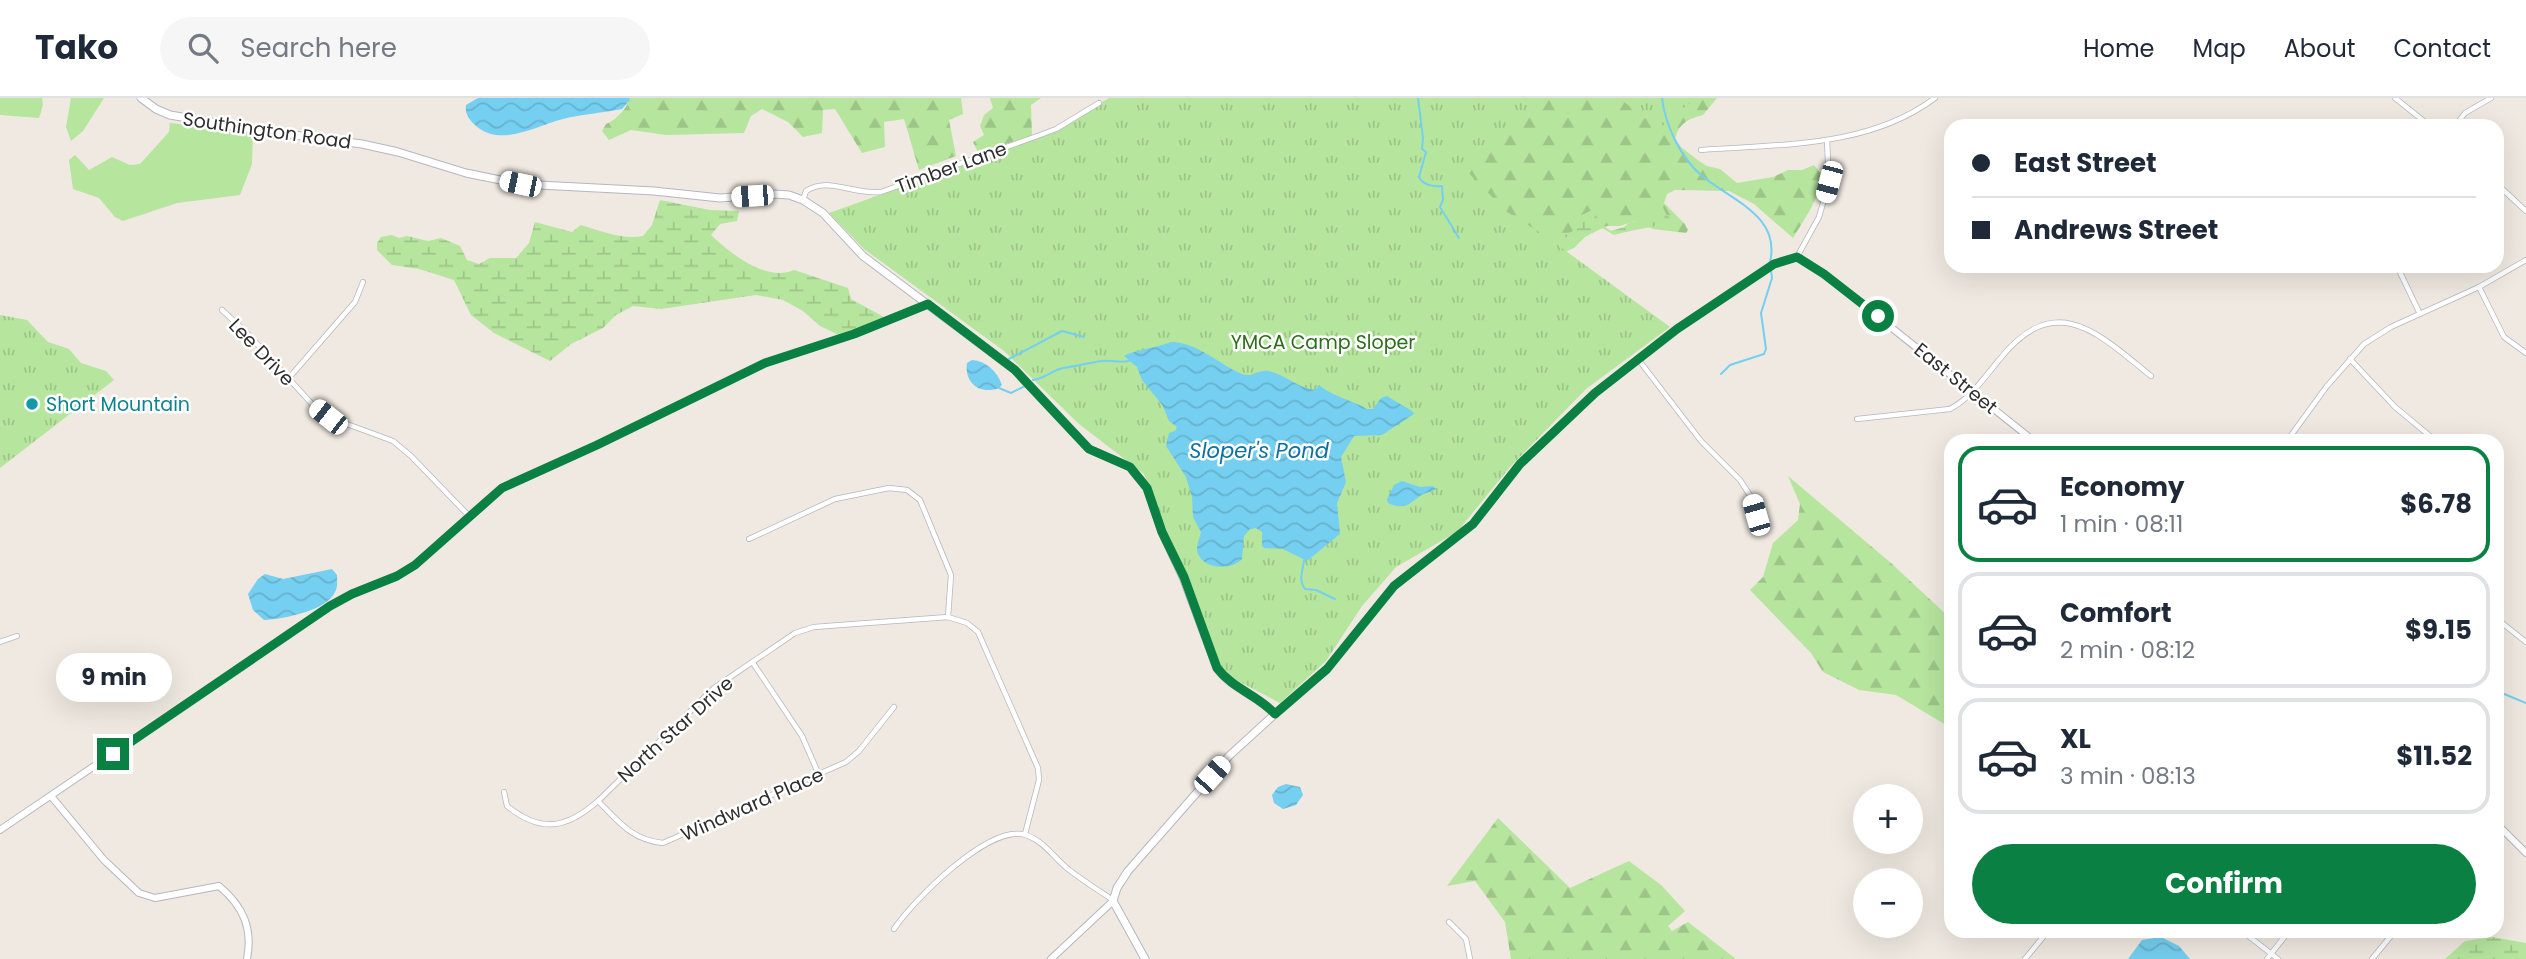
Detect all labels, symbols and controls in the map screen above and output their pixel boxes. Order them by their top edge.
search box [160,17,650,80]
text: Tako [35,24,118,71]
icon: search [184,29,222,67]
text: Search here [240,30,397,66]
text: Home [2083,32,2155,65]
text: Map [2193,32,2246,65]
text: About [2284,32,2355,65]
text: Contact [2393,32,2491,65]
street label: Southington Road [181,105,353,156]
street label: Timber Lane [892,135,1010,200]
text: East Street [2014,145,2157,181]
car [1814,159,1845,205]
car [498,169,543,199]
car [731,184,774,208]
text: Andrews Street [2014,212,2218,248]
route start [1862,300,1894,332]
street label: Lee Drive [223,313,301,392]
park label: YMCA Camp Sloper [1231,329,1415,356]
street label: East Street [1908,336,2003,420]
place label: Short Mountain [46,391,190,418]
marker: Short Mountain [24,396,40,412]
car [305,396,352,438]
water label: Sloper's Pond [1189,436,1330,465]
text: Economy [2060,469,2184,505]
icon: car [1976,473,2039,536]
text: $6.78 [2400,486,2472,522]
car [1741,492,1772,538]
text: 1 min · 08:11 [2060,508,2183,540]
text: Comfort [2060,595,2172,631]
icon: car [1976,599,2039,662]
text: $9.15 [2405,612,2472,648]
text: 2 min · 08:12 [2060,634,2195,666]
callout: 9 min [55,652,171,702]
text: 9 min [81,661,147,693]
street label: North Star Drive [612,670,739,789]
text: XL [2060,721,2091,757]
icon: car [1976,725,2039,788]
route end [97,738,129,770]
text: $11.52 [2396,738,2472,774]
car [1191,752,1234,798]
text: 3 min · 08:13 [2060,760,2196,792]
street label: Windward Place [677,761,828,848]
map controls [1853,784,1923,938]
button: + [1853,784,1923,854]
button: Confirm [1972,844,2476,924]
button: − [1853,868,1923,938]

